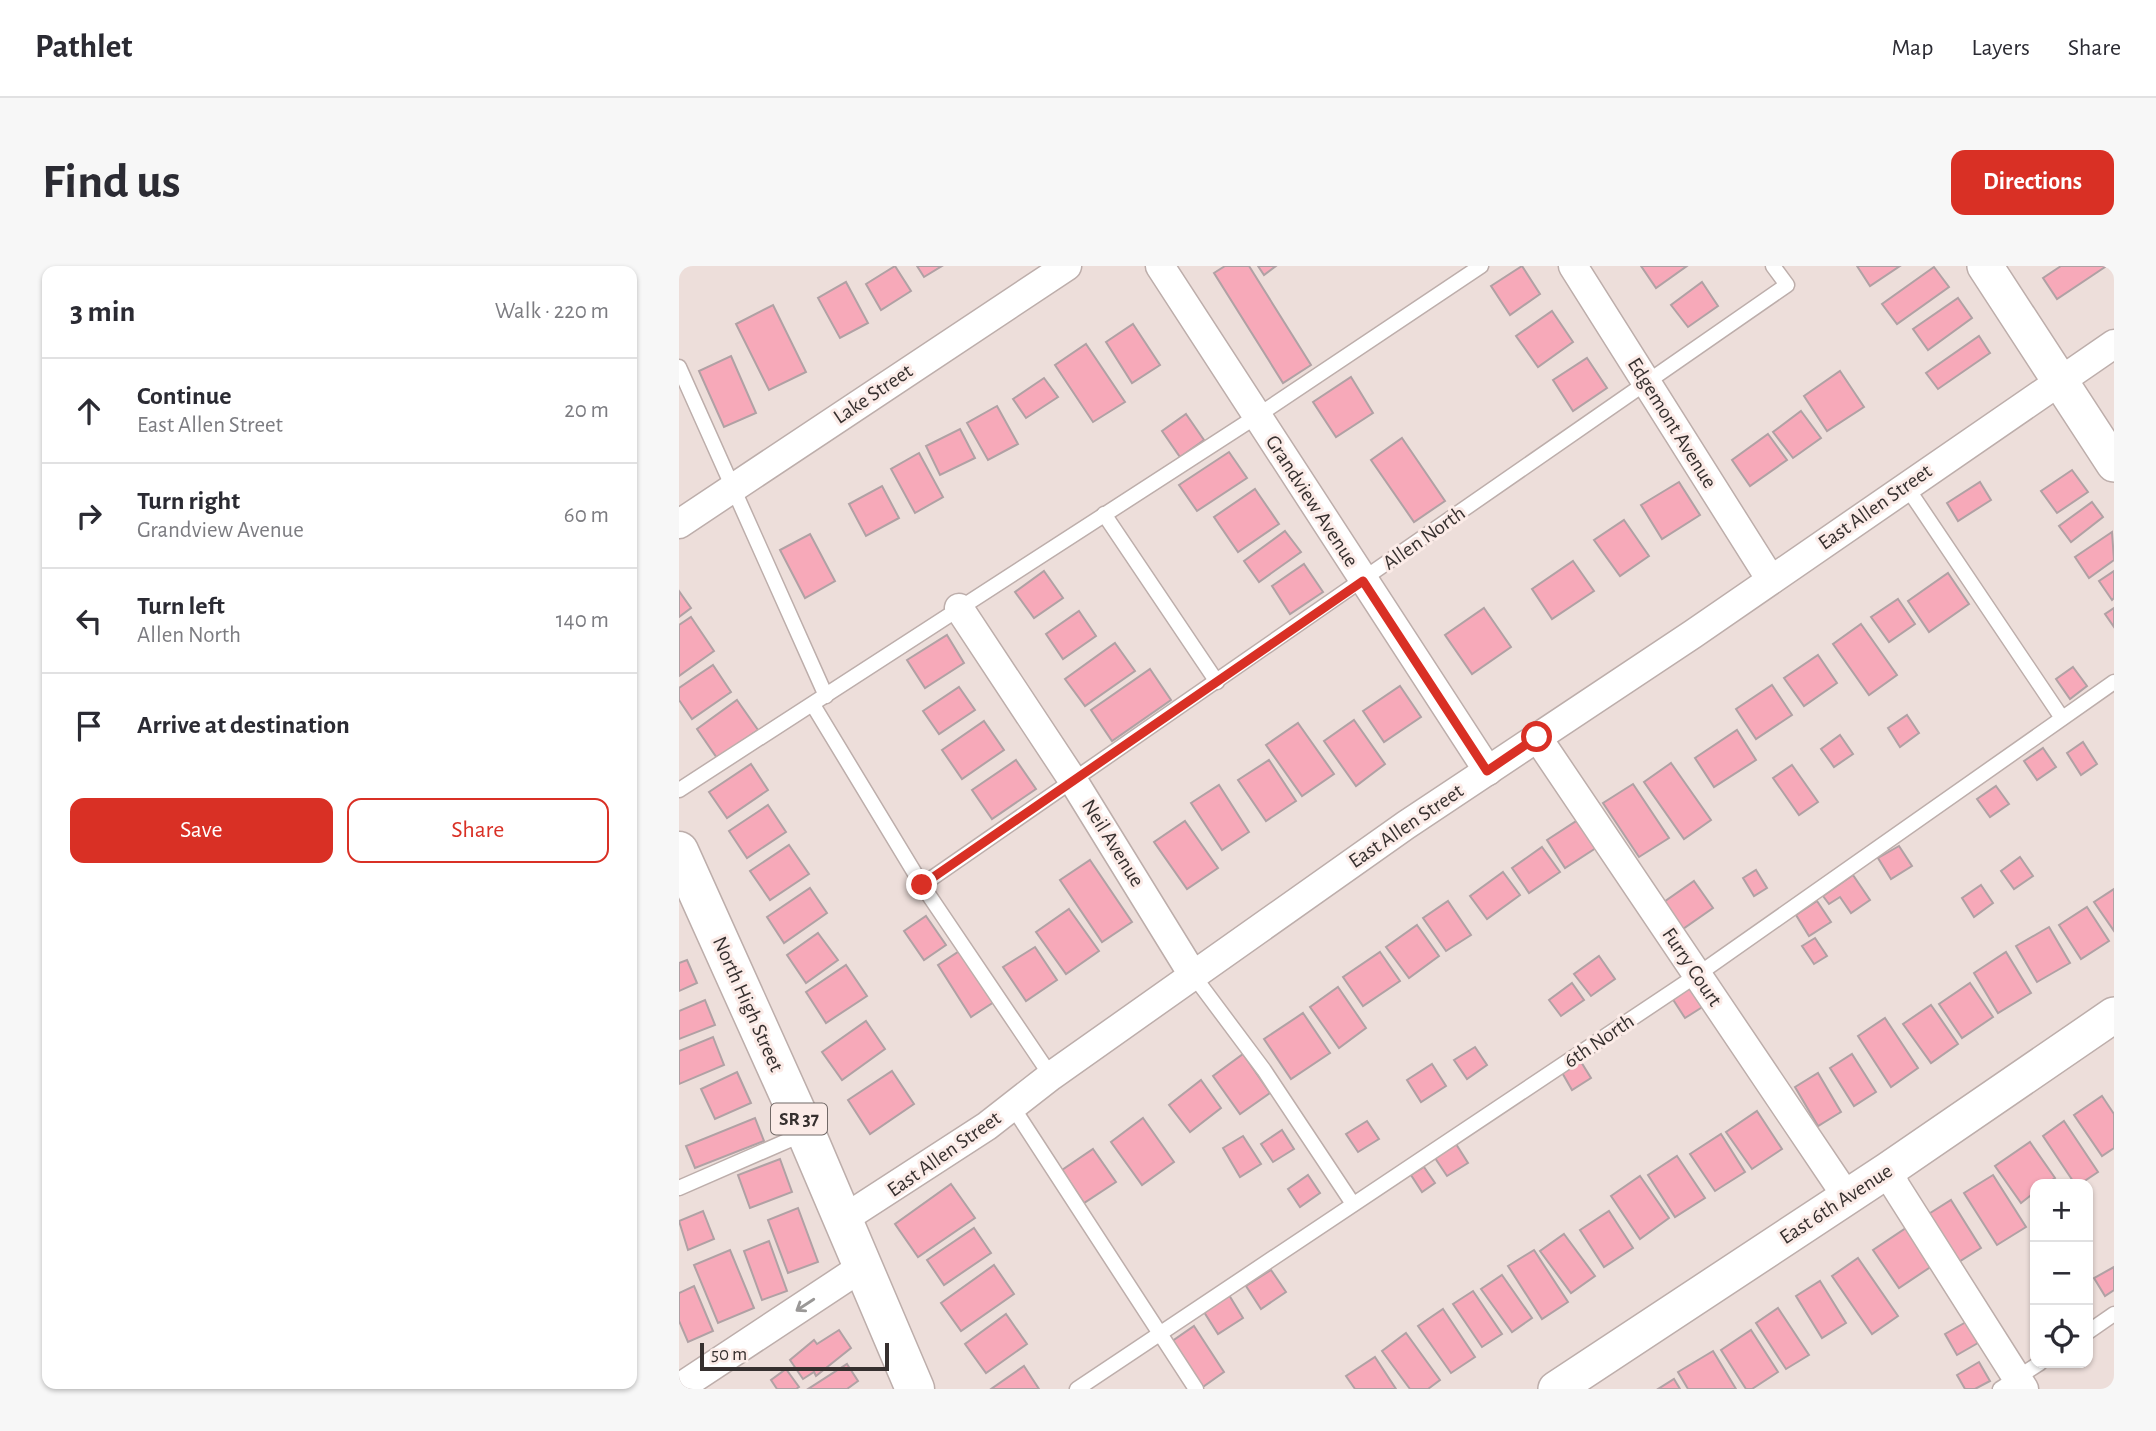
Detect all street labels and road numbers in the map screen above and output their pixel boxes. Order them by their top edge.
street label: Edgemont Avenue [1623,354,1721,492]
street label: Lake Street [830,360,917,428]
street label: Grandview Avenue [1262,431,1362,571]
street label: East Allen Street [1814,460,1936,554]
street label: Allen North [1379,502,1469,574]
street label: East Allen Street [1345,780,1467,872]
street label: Neil Avenue [1078,796,1148,890]
street label: Furry Court [1658,924,1726,1010]
street label: North High Street [709,933,787,1075]
street label: 6th North [1560,1010,1638,1072]
road number: SR 37 [771,1104,827,1134]
street label: East Allen Street [883,1107,1005,1201]
street label: East 6th Avenue [1776,1160,1896,1248]

